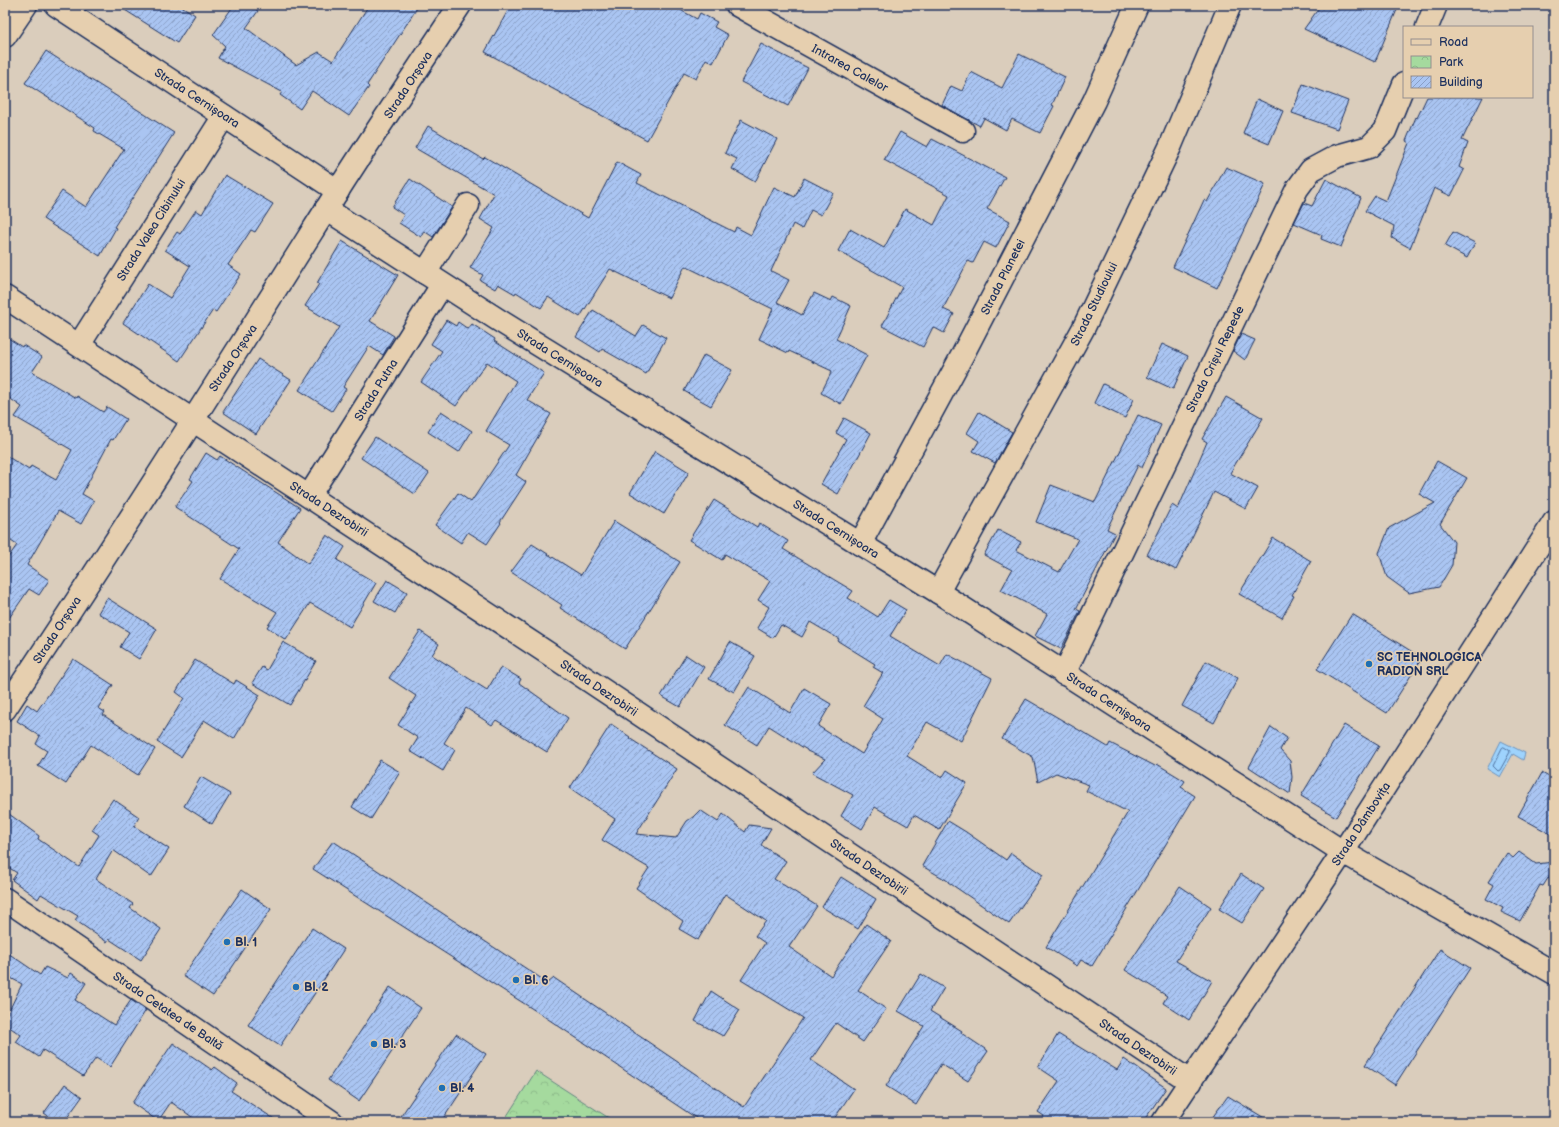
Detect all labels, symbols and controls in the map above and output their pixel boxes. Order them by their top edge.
legend [1403,26,1533,98]
text: Road [1439,35,1468,50]
street label: Intrarea Calelor [809,41,891,96]
street label: Strada Orșova [381,49,436,122]
text: Park [1439,55,1463,70]
street label: Strada Cernișoara [151,65,242,132]
text: Building [1439,75,1483,90]
street label: Strada Valea Cibinului [114,176,189,284]
street label: Strada Planetei [978,237,1029,318]
street label: Strada Studioului [1068,260,1121,349]
street label: Strada Crișul Repede [1183,303,1248,415]
street label: Strada Orșova [206,322,261,395]
street label: Strada Cernișoara [514,326,606,391]
street label: Strada Putna [351,356,401,424]
street label: Strada Dezrobirii [287,478,371,540]
street label: Strada Cernișoara [790,497,882,562]
street label: Strada Orșova [30,594,85,667]
place label: SC TEHNOLOGICA RADION SRL [1377,650,1482,679]
street label: Strada Dezrobirii [557,657,641,720]
marker: SC TEHNOLOGICA RADION SRL [1364,659,1374,669]
street label: Strada Cernișoara [1063,669,1154,736]
street label: Strada Dâmbovița [1329,779,1394,869]
street label: Strada Dezrobirii [827,836,911,899]
place label: Bl. 1 [235,935,257,950]
marker: Bl. 1 [222,937,232,947]
street label: Strada Cetatea de Baltă [110,969,226,1054]
place label: Bl. 6 [524,973,549,988]
marker: Bl. 6 [511,975,521,985]
place label: Bl. 2 [304,980,329,995]
marker: Bl. 2 [291,982,301,992]
street label: Strada Dezrobirii [1096,1016,1180,1079]
place label: Bl. 3 [382,1037,406,1052]
marker: Bl. 3 [369,1039,379,1049]
place label: Bl. 4 [450,1081,474,1096]
marker: Bl. 4 [437,1083,447,1093]

